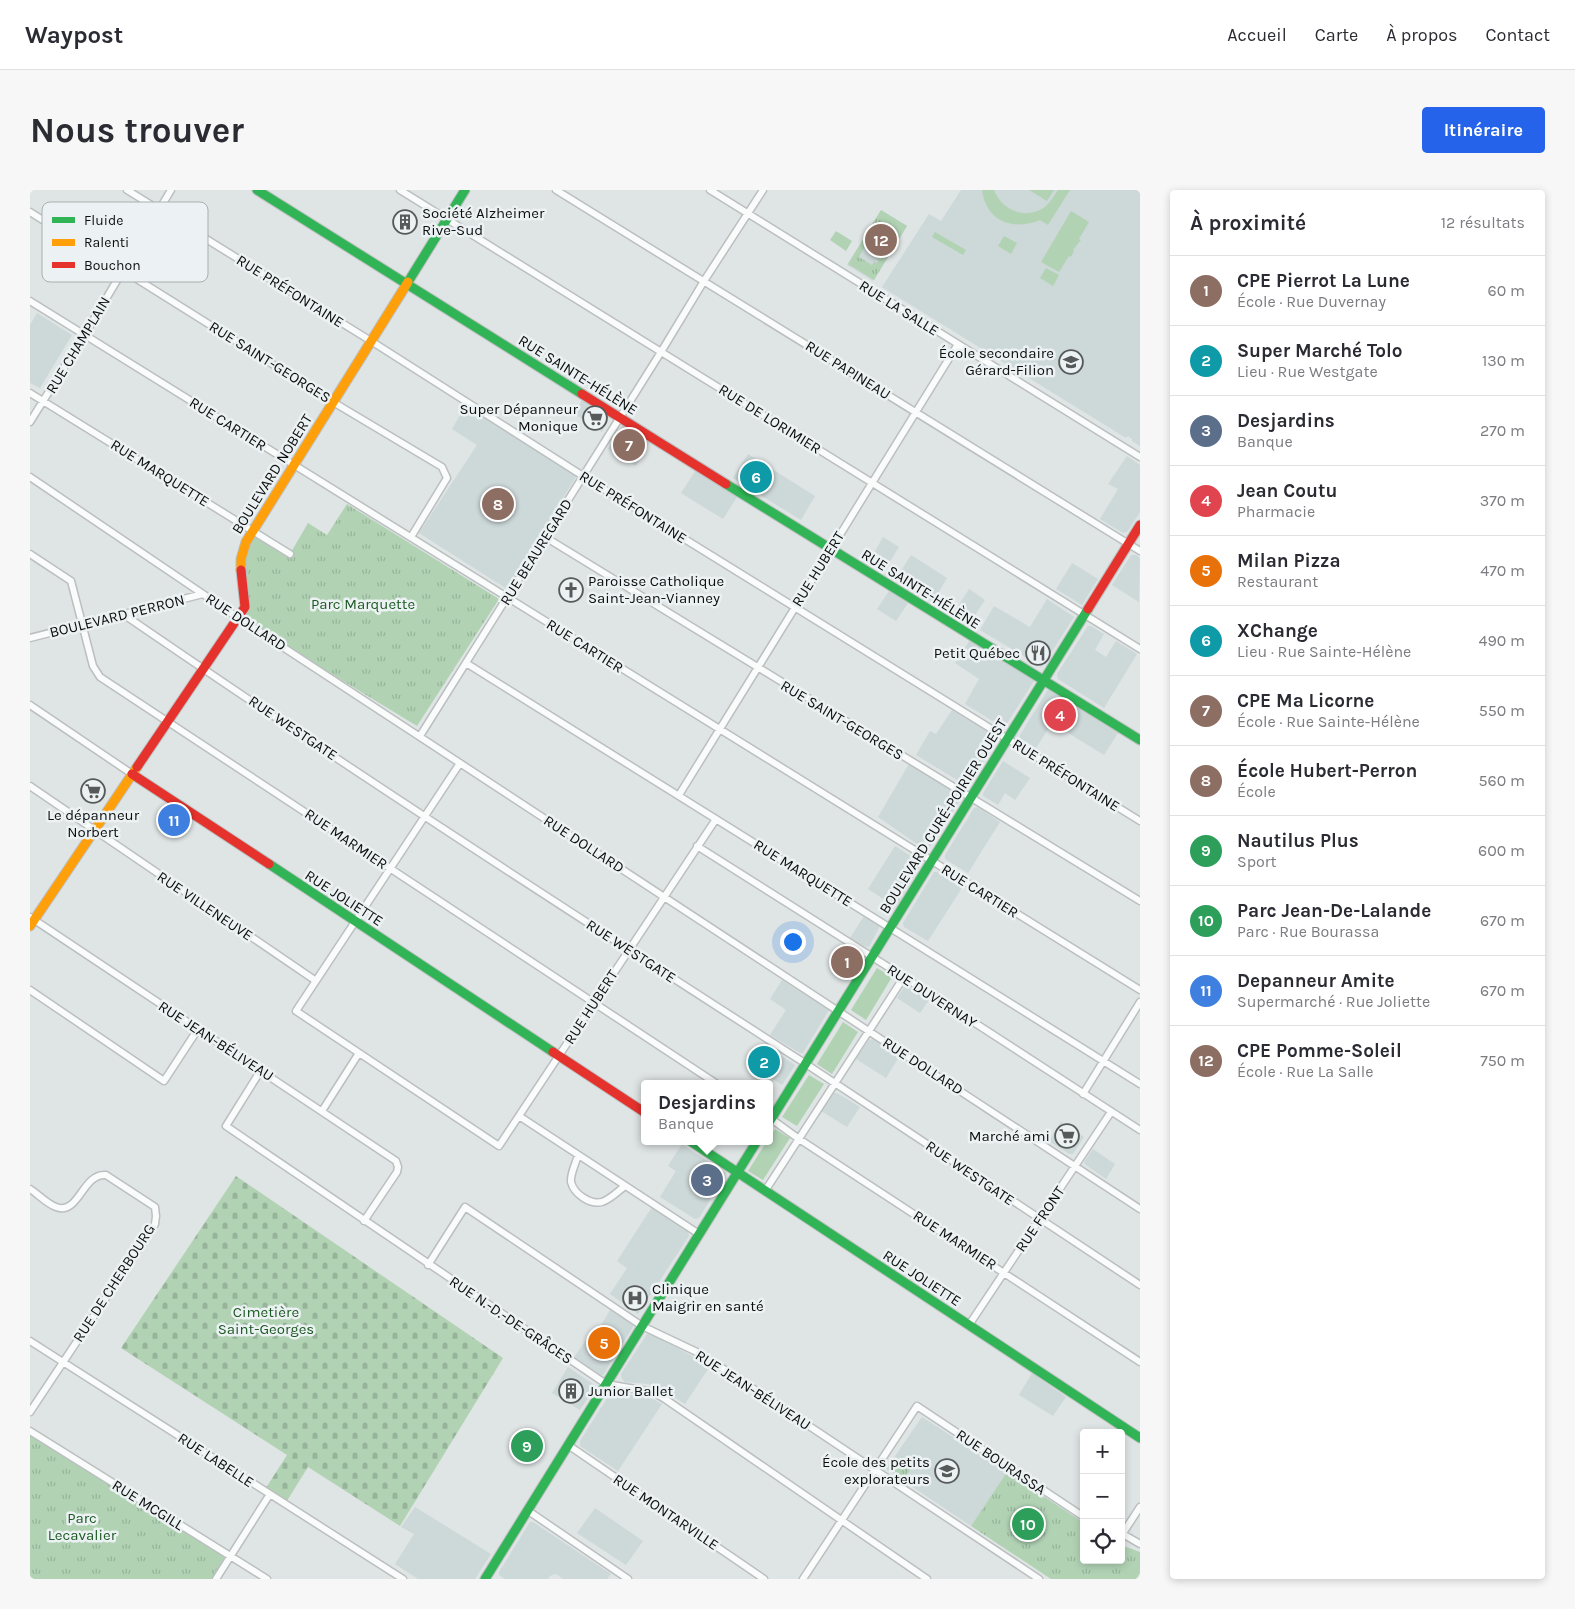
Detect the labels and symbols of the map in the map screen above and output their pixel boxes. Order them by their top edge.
legend [42,202,208,282]
place label: Société Alzheimer Rive-Sud [422,204,545,239]
building icon: Société Alzheimer Rive-Sud [392,209,418,235]
text: Fluide [84,212,123,229]
pin: 12 [865,221,897,259]
text: Ralenti [84,234,129,251]
street label: RUE PRÉFONTAINE [233,251,347,331]
text: Bouchon [84,257,141,274]
street label: RUE LA SALLE [856,276,942,340]
street label: RUE CHAMPLAIN [42,293,114,397]
street label: RUE SAINT-GEORGES [206,317,334,407]
street label: RUE SAINTE-HÉLÈNE [515,331,641,419]
street label: RUE PAPINEAU [802,337,894,403]
place label: École secondaire Gérard-Filion [939,344,1054,379]
school or university icon: École secondaire Gérard-Filion [1058,349,1084,375]
street label: RUE DE LORIMIER [715,380,825,458]
street label: RUE CARTIER [186,393,270,455]
place label: Super Dépanneur Monique [459,400,579,435]
supermarket icon: Super Dépanneur Monique [582,405,608,431]
street label: BOULEVARD NOBERT [228,410,316,537]
pin: 7 [613,426,645,464]
street label: RUE MARQUETTE [107,435,213,511]
pin: 6 [740,458,772,496]
street label: RUE PRÉFONTAINE [576,467,690,547]
pin: 8 [482,485,514,523]
street label: RUE BEAUREGARD [496,495,576,609]
street label: RUE HUBERT [788,528,848,610]
street label: RUE SAINTE-HÉLÈNE [858,545,984,633]
place label: Paroisse Catholique Saint-Jean-Vianney [588,572,724,607]
church icon: Paroisse Catholique Saint-Jean-Vianney [558,577,584,603]
street label: RUE DOLLARD [202,589,290,655]
street label: BOULEVARD PERRON [48,591,186,641]
park label: Parc Marquette [311,595,415,613]
street label: RUE CARTIER [543,615,627,677]
restaurant icon: Petit Québec [1025,640,1051,666]
place label: Petit Québec [934,644,1020,662]
street label: RUE SAINT-GEORGES [777,676,907,764]
street label: RUE WESTGATE [245,692,341,764]
pin: 4 [1044,696,1076,734]
street label: BOULEVARD CURÉ-POIRIER OUEST [875,715,1011,917]
street label: RUE PRÉFONTAINE [1009,735,1123,815]
supermarket icon: Le dépanneur Norbert [80,778,106,804]
pin: 11 [158,801,190,839]
street label: RUE MARMIER [301,805,391,873]
place label: Le dépanneur Norbert [47,806,140,841]
street label: RUE DOLLARD [540,811,628,877]
street label: RUE MARQUETTE [750,835,856,911]
street label: RUE CARTIER [938,860,1022,922]
street label: RUE JOLIETTE [301,866,387,930]
street label: RUE VILLENEUVE [154,867,256,945]
street label: RUE WESTGATE [583,915,679,987]
your location [780,929,806,955]
pin: 1 [831,943,863,981]
street label: RUE DUVERNAY [884,960,981,1032]
street label: RUE HUBERT [560,966,622,1048]
street label: RUE JEAN-BÉLIVEAU [155,997,277,1085]
street label: RUE DOLLARD [879,1033,967,1099]
pin: 2 [748,1043,780,1081]
supermarket icon: Marché ami [1054,1123,1080,1149]
place label: Marché ami [969,1127,1050,1145]
street label: RUE WESTGATE [922,1137,1018,1209]
pin: 3 [691,1161,723,1199]
street label: RUE FRONT [1011,1182,1069,1255]
street label: RUE MARMIER [910,1206,1000,1274]
street label: RUE DE CHERBOURG [69,1220,159,1346]
street label: RUE JOLIETTE [879,1246,965,1310]
street label: RUE N.-D.-DE-GRÂCES [446,1272,576,1368]
place label: Clinique Maigrir en santé [652,1280,764,1315]
hospital icon: Clinique Maigrir en santé [622,1285,648,1311]
park label: Cimetière Saint-Georges [218,1303,314,1338]
pin: 5 [588,1324,620,1362]
street label: RUE JEAN-BÉLIVEAU [692,1346,814,1434]
building icon: Junior Ballet [558,1378,584,1404]
place label: Junior Ballet [588,1382,674,1400]
street label: RUE BOURASSA [953,1425,1050,1499]
pin: 9 [511,1427,543,1465]
street label: RUE LABELLE [175,1429,257,1491]
place label: École des petits explorateurs [822,1453,930,1488]
school or university icon: École des petits explorateurs [934,1458,960,1484]
street label: RUE MONTARVILLE [610,1470,722,1554]
street label: RUE MCGILL [109,1476,187,1534]
pin: 10 [1012,1505,1044,1543]
park label: Parc Lecavalier [48,1509,117,1544]

